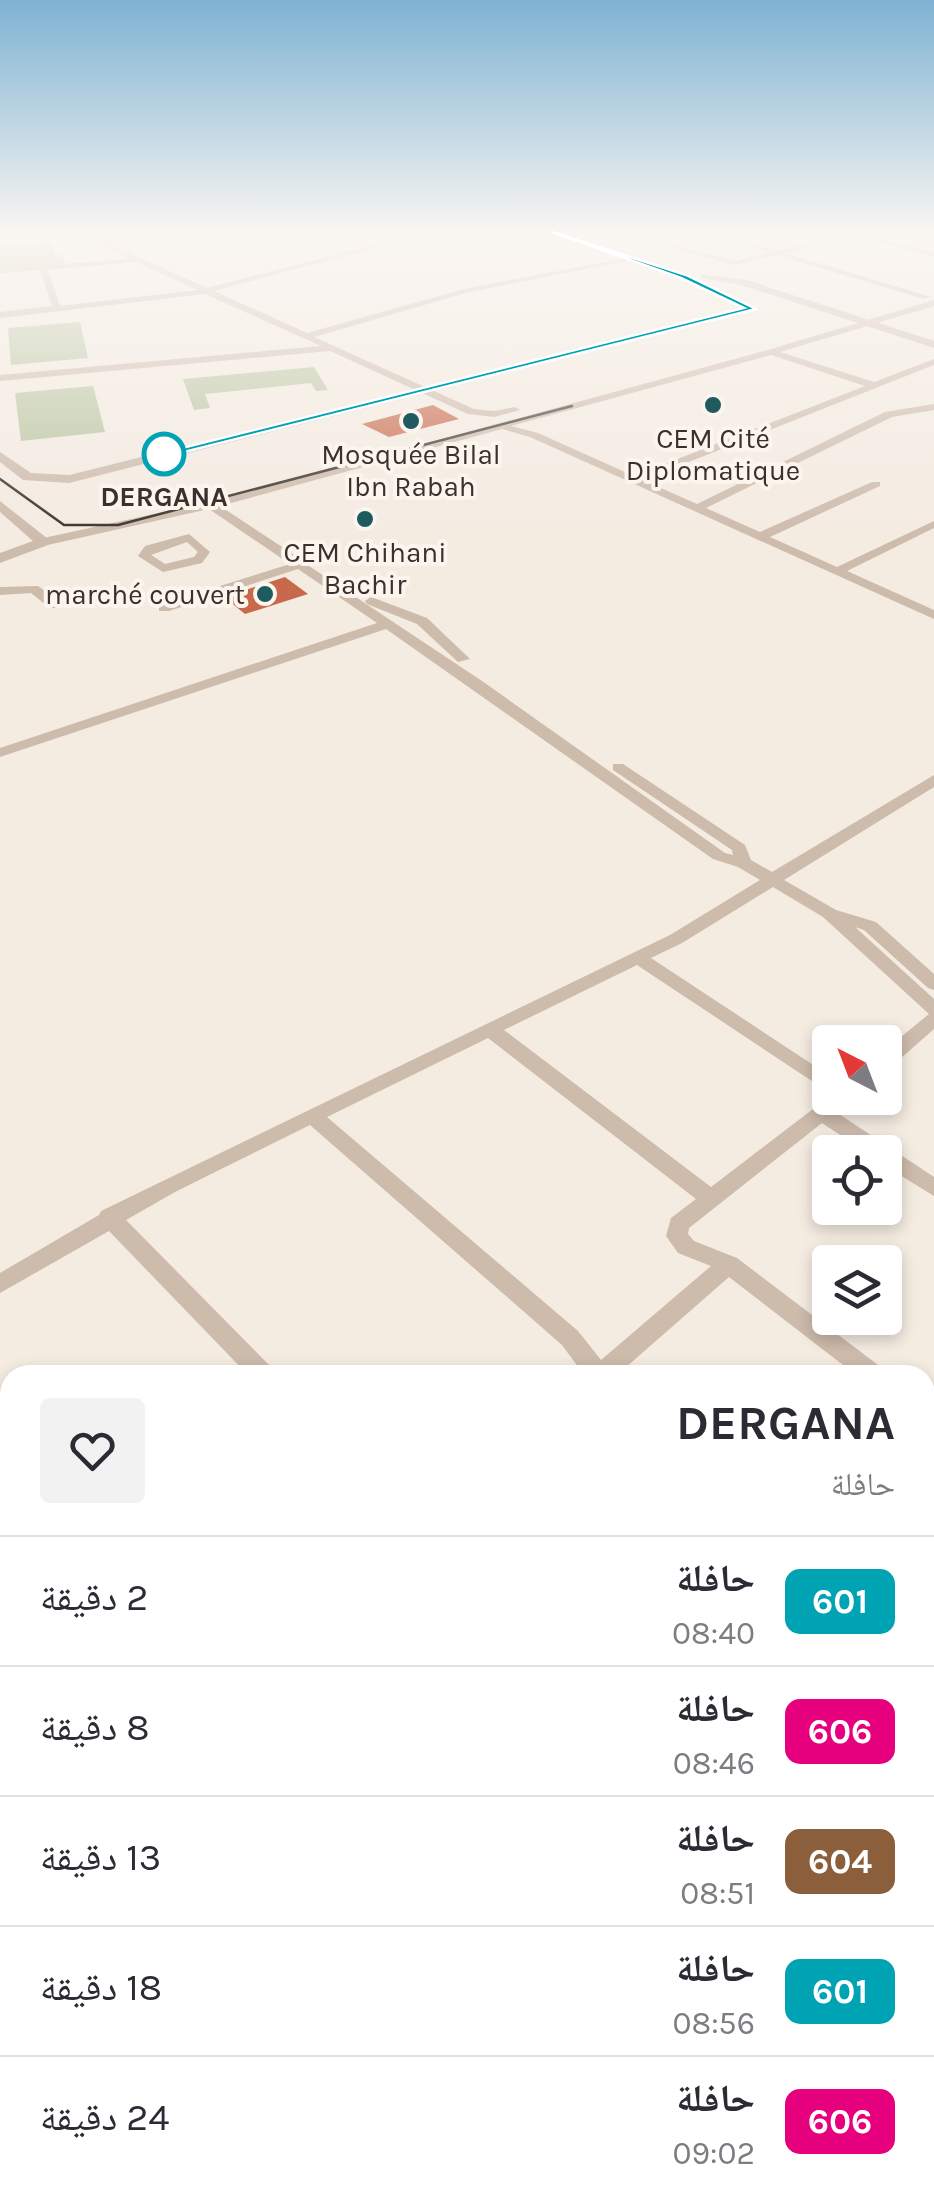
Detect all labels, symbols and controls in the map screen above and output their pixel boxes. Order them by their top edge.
marker: CEM Cité Diplomatique [702,394,724,416]
marker: Mosquée Bilal Ibn Rabah [400,410,422,432]
place label: CEM Cité Diplomatique [626,422,800,487]
marker: DERGANA [143,433,185,475]
place label: Mosquée Bilal Ibn Rabah [321,438,501,503]
place label: DERGANA [100,480,228,513]
marker: CEM Chihani Bachir [354,508,376,530]
place label: CEM Chihani Bachir [283,536,447,601]
place label: marché couvert [45,578,245,611]
marker: marché couvert [254,583,276,605]
north arrow [812,1025,902,1115]
map controls [812,1025,902,1335]
button: locate [812,1135,902,1225]
button: layers [812,1245,902,1335]
text: DERGANA [676,1395,895,1451]
button: heart [40,1398,145,1503]
text: حافلة [831,1466,895,1503]
text: حافلة [676,1556,755,1601]
text: 2 دقيقة [40,1575,148,1620]
text: 601 [812,1581,868,1622]
text: 08:40 [672,1615,755,1652]
text: حافلة [676,1686,755,1731]
text: 8 دقيقة [40,1705,150,1750]
text: 606 [808,1711,872,1752]
text: 08:46 [673,1745,755,1782]
text: حافلة [676,1816,755,1861]
text: 13 دقيقة [40,1835,161,1880]
text: 604 [808,1841,872,1882]
text: 08:51 [680,1875,755,1912]
text: حافلة [676,1946,755,1991]
text: 18 دقيقة [40,1965,162,2010]
text: 601 [812,1971,868,2012]
text: 08:56 [673,2005,755,2042]
text: حافلة [676,2076,755,2121]
text: 24 دقيقة [40,2095,170,2140]
text: 606 [808,2101,872,2142]
text: 09:02 [673,2135,755,2172]

